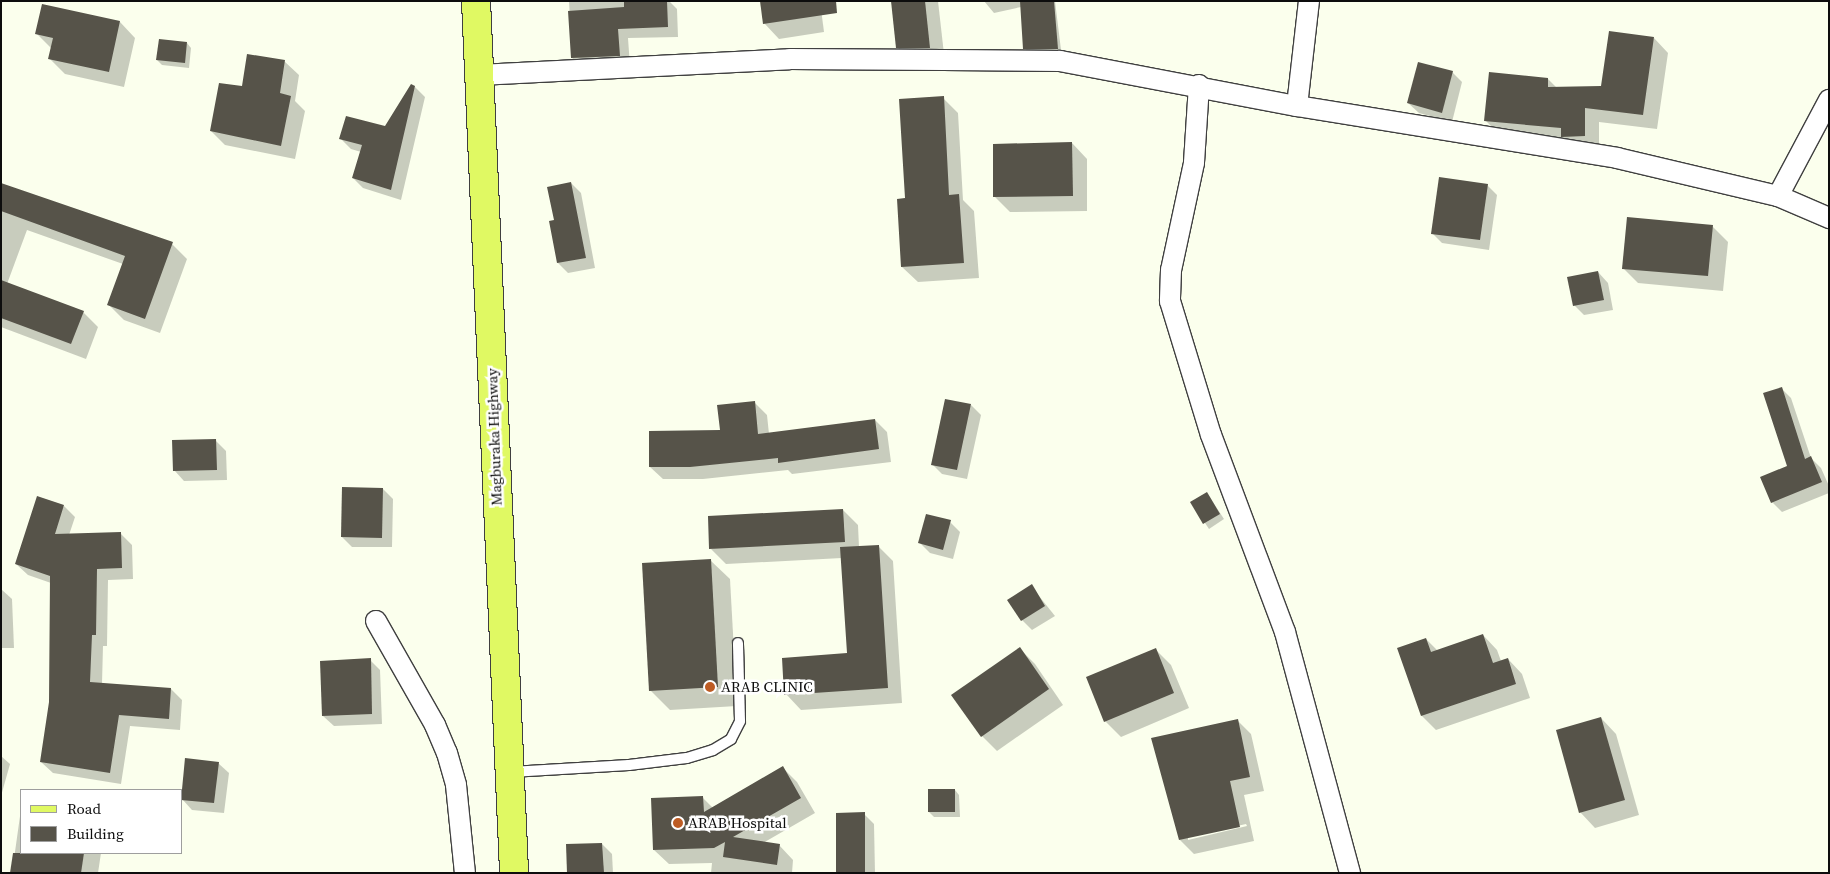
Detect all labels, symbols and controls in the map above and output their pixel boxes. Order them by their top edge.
street label: Magburaka Highway [483,368,505,506]
place label: ARAB CLINIC [721,678,813,696]
marker: ARAB CLINIC [703,680,717,694]
legend [20,789,182,854]
text: Road [67,798,101,819]
place label: ARAB Hospital [688,814,787,832]
marker: ARAB Hospital [672,817,684,829]
text: Building [67,823,124,844]

